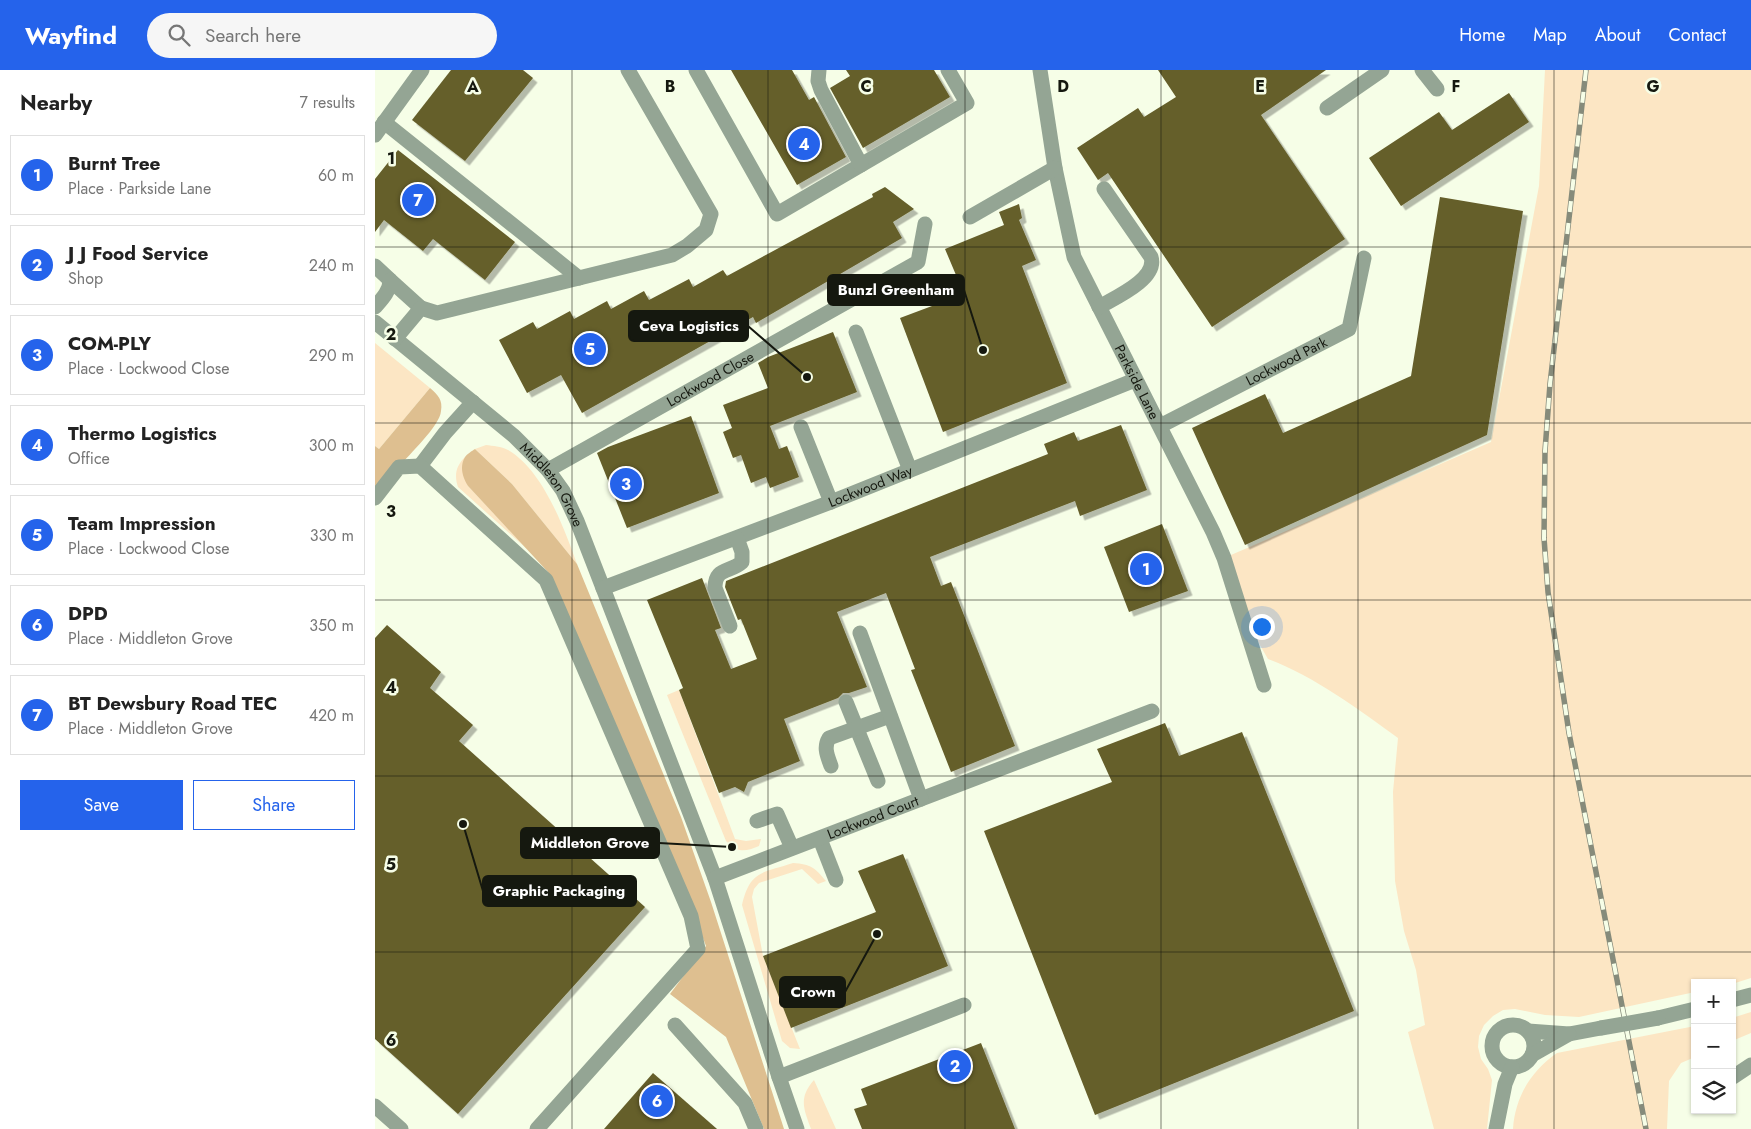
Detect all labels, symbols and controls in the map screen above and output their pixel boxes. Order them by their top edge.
search box [147,13,497,58]
text: Wayfind [25,18,117,53]
icon: search [165,21,193,49]
text: Search here [205,22,301,49]
text: Home [1459,22,1505,48]
text: Map [1533,22,1567,48]
text: About [1595,22,1640,48]
text: Contact [1668,22,1726,48]
text: A [466,75,479,98]
text: B [665,75,675,98]
text: C [860,75,872,98]
text: D [1057,75,1069,98]
text: E [1255,75,1265,98]
text: F [1452,75,1460,98]
text: G [1646,75,1660,98]
text: Nearby [20,88,92,118]
text: 7 results [299,91,355,114]
pin: 4 [788,125,820,163]
text: 1 [387,147,395,170]
text: Burnt Tree [68,150,160,177]
text: 1 [33,164,41,187]
text: 60 m [318,164,354,187]
text: Place · Parkside Lane [68,177,211,200]
pin: 7 [402,181,434,219]
text: J J Food Service [68,240,208,267]
text: 2 [32,254,42,277]
text: 240 m [309,254,354,277]
text: Shop [68,267,103,290]
callout: Bunzl Greenham [828,275,964,305]
text: Bunzl Greenham [838,279,954,301]
callout: Ceva Logistics [629,311,748,341]
text: Ceva Logistics [639,315,739,337]
text: 2 [386,323,396,346]
text: COM-PLY [68,330,151,357]
pin: 5 [574,330,606,368]
street label: Lockwood Park [1242,332,1331,390]
street label: Parkside Lane [1110,341,1164,423]
text: 3 [32,344,42,367]
text: 290 m [309,344,354,367]
street label: Lockwood Close [663,346,757,411]
text: Place · Lockwood Close [68,357,229,380]
text: Thermo Logistics [68,420,217,447]
text: 4 [31,434,43,457]
text: 300 m [309,434,354,457]
street label: Middleton Grove [516,438,588,530]
text: Office [68,447,110,470]
street label: Lockwood Way [825,460,916,512]
pin: 3 [610,465,642,503]
text: 3 [386,500,396,523]
text: Team Impression [68,510,216,537]
text: 5 [32,524,42,547]
text: 330 m [310,524,354,547]
text: Place · Lockwood Close [68,537,229,560]
pin: 1 [1130,550,1162,588]
text: DPD [68,600,108,627]
text: 6 [32,614,42,637]
text: 350 m [309,614,354,637]
your location [1249,614,1275,640]
text: Place · Middleton Grove [68,627,233,650]
text: 4 [385,676,397,699]
text: BT Dewsbury Road TEC [68,690,277,717]
text: 7 [32,704,42,727]
text: 420 m [309,704,354,727]
text: Place · Middleton Grove [68,717,233,740]
button: Save [20,780,183,830]
button: Share [193,780,355,830]
street label: Lockwood Court [824,791,922,844]
callout: Middleton Grove [521,828,659,858]
text: Middleton Grove [531,832,650,854]
text: 5 [386,853,396,876]
callout: Graphic Packaging [483,876,636,906]
text: Graphic Packaging [493,880,625,902]
callout: Crown [780,977,845,1007]
map controls [1691,979,1736,1114]
button: + [1691,979,1736,1024]
text: Crown [790,981,836,1003]
button: − [1691,1024,1736,1069]
text: 6 [386,1029,396,1052]
pin: 2 [939,1047,971,1085]
button: layers [1691,1069,1736,1114]
pin: 6 [641,1082,673,1120]

